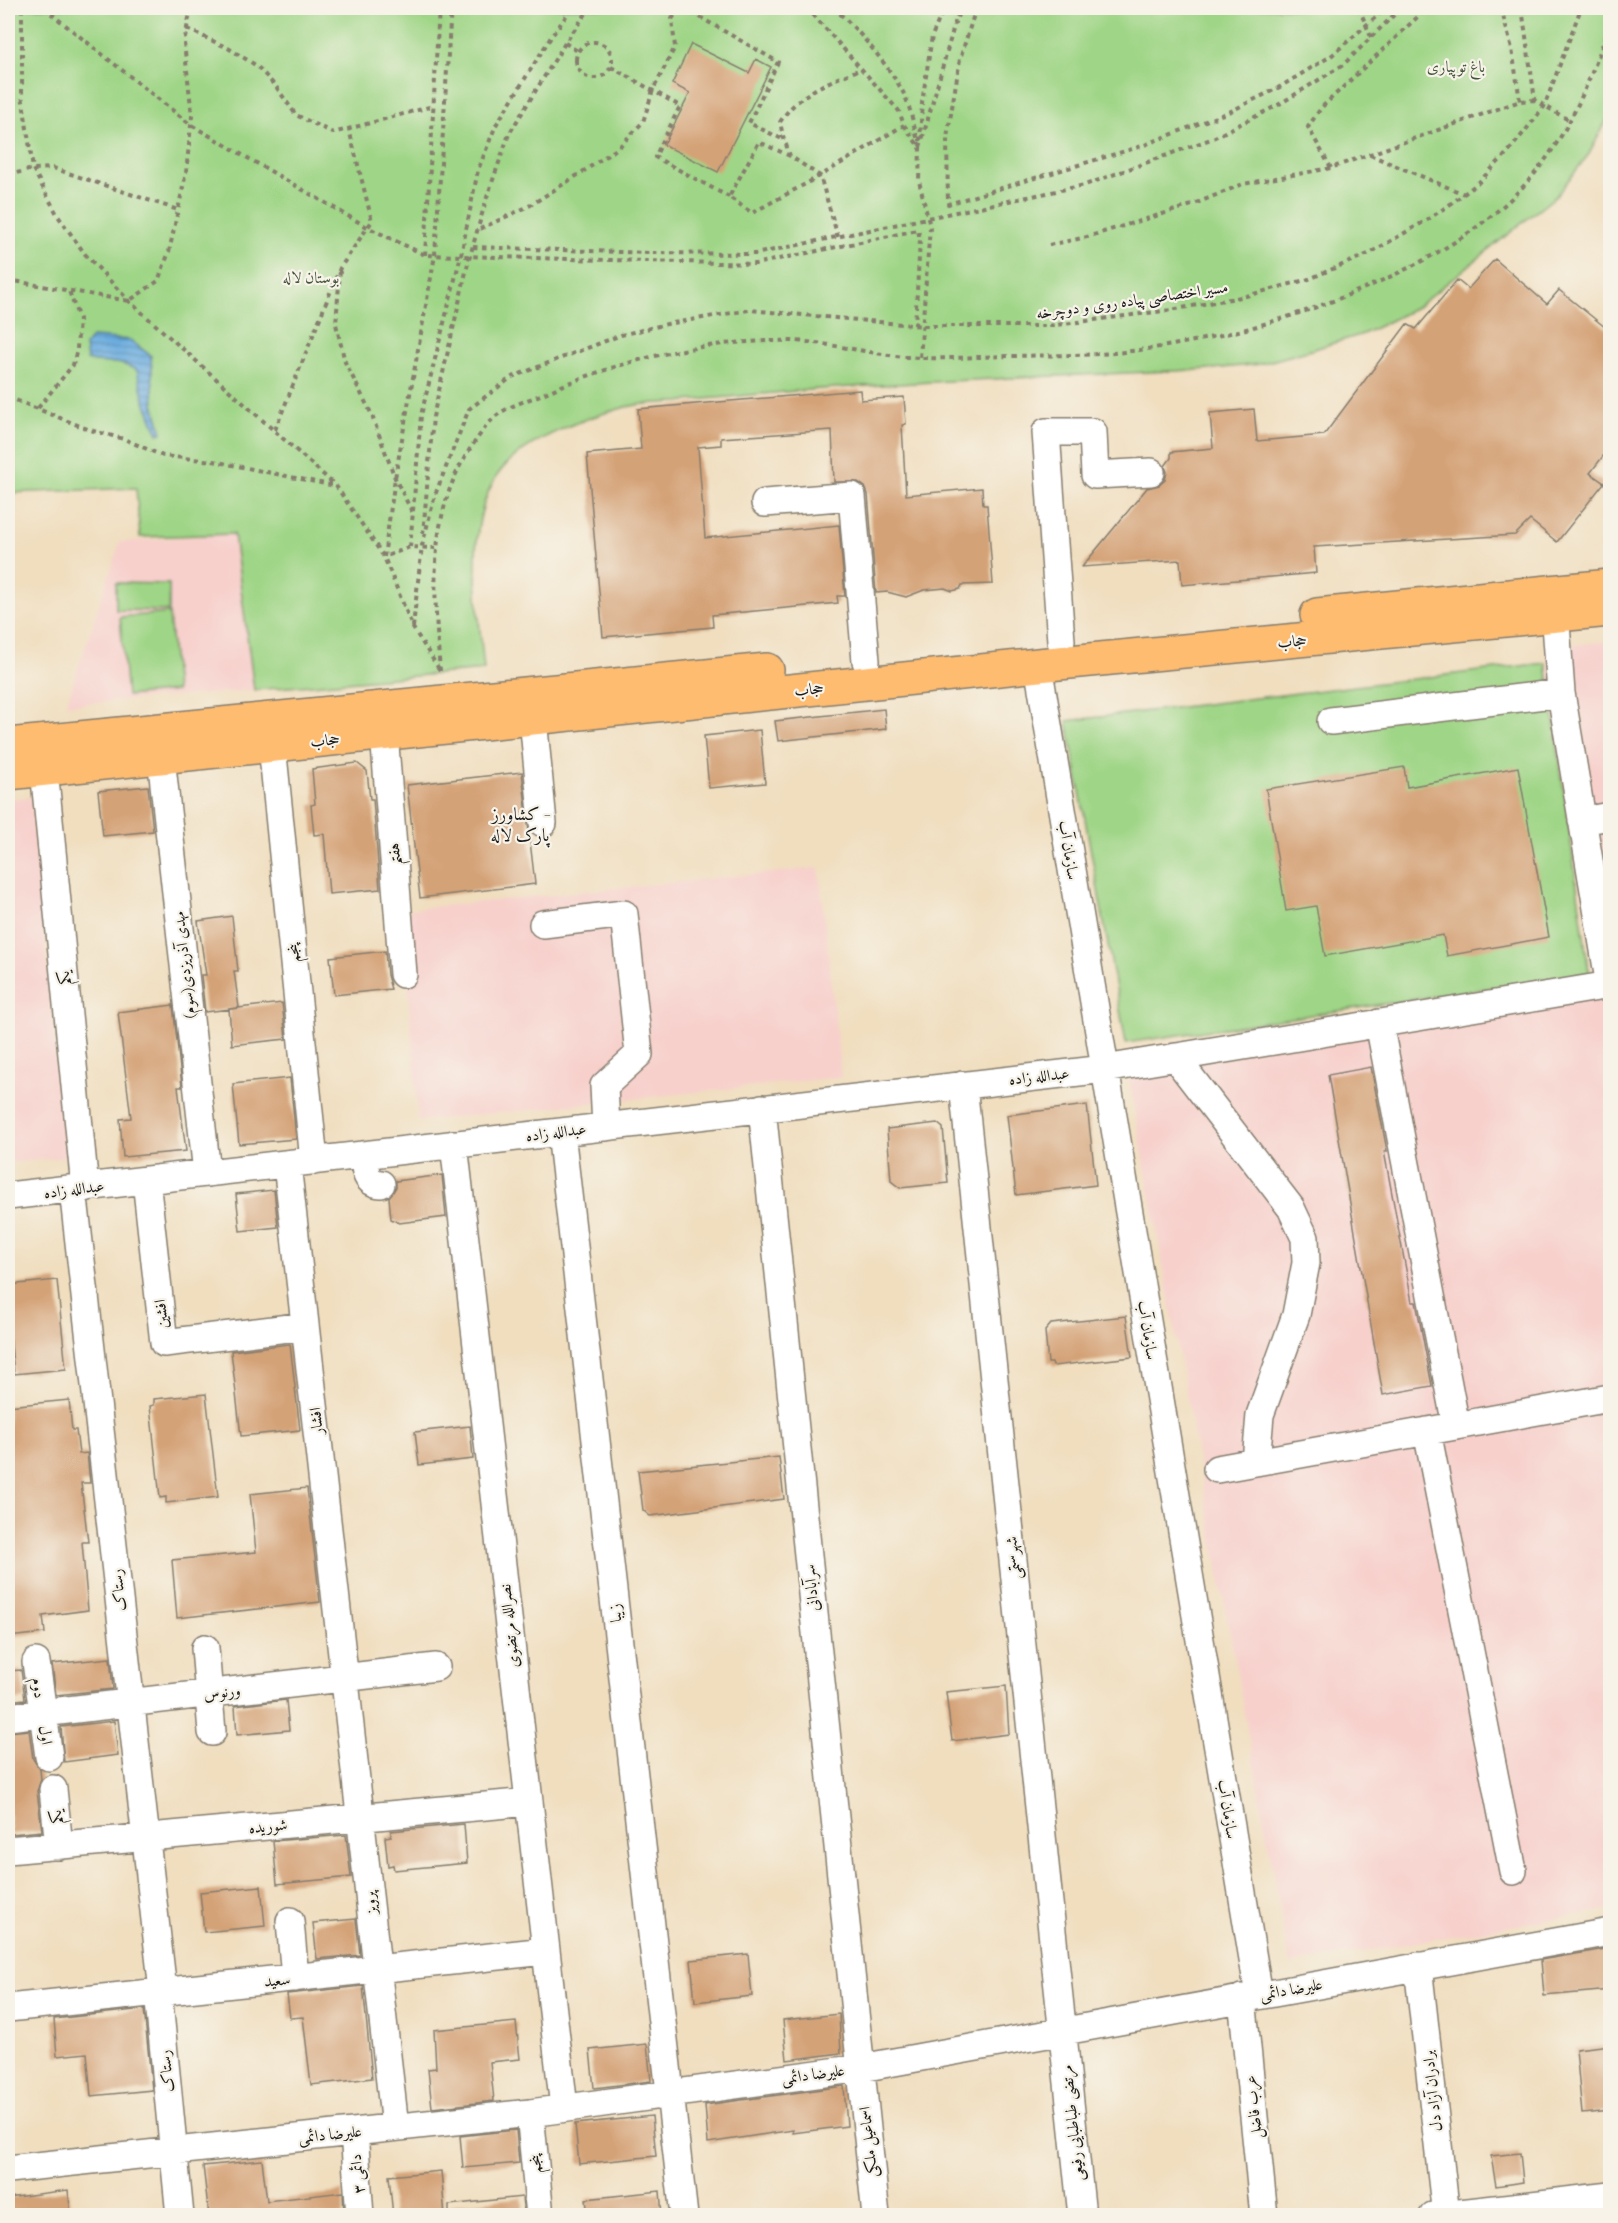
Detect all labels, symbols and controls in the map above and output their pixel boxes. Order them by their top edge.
park label: باغ توپیاری [1427,57,1485,80]
park label: بوستان لاله [283,268,339,288]
street label: مسیر اختصاصی پیاده روی و دوچرخه [1035,277,1230,326]
street label: حجاب [1276,630,1308,653]
street label: حجاب [793,678,825,701]
street label: حجاب [309,729,341,752]
district label: کشاورز - پارک لاله [490,804,551,848]
street label: سازمان آب [1054,819,1083,881]
street label: هفتم [384,842,411,866]
street label: مهدی آذریزدی(سوم) [169,910,204,1020]
street label: پنجم [282,940,309,964]
street label: یکم [54,968,80,986]
street label: عبدالله زاده [1008,1063,1070,1089]
street label: عبدالله زاده [525,1119,587,1145]
street label: عبدالله زاده [43,1176,105,1202]
street label: افشین [150,1298,172,1330]
street label: سازمان آب [1133,1299,1162,1361]
street label: افشار [305,1406,327,1438]
street label: شهرستمی [1001,1535,1027,1580]
street label: سرآبادانی [799,1564,824,1612]
street label: رستاک [106,1568,130,1612]
street label: نصرالله مرتضوی [495,1583,525,1669]
street label: زیبا [605,1603,626,1623]
street label: دوم [23,1676,50,1700]
street label: ورنوس [202,1680,242,1705]
street label: اول [35,1724,57,1746]
street label: سازمان آب [1213,1778,1242,1840]
street label: یکم [46,1807,72,1825]
street label: شوریده [248,1815,288,1838]
street label: پرویز [359,1888,382,1917]
street label: سعید [263,1969,291,1991]
street label: علیرضا دائمی [1258,1974,1324,2006]
street label: رستاک [154,2049,178,2093]
street label: برادران آزاد دل [1418,2049,1446,2133]
street label: علیرضا دائمی [780,2060,846,2090]
street label: مرتضی طباطبایی رفیعی [1056,2064,1090,2182]
street label: عرب فاضل [1240,2074,1268,2139]
street label: اسماعیل ملکی [855,2105,883,2178]
street label: علیرضا دائمی [297,2121,363,2149]
street label: پنجم [524,2151,551,2175]
street label: دائمی ۳ [346,2153,370,2195]

